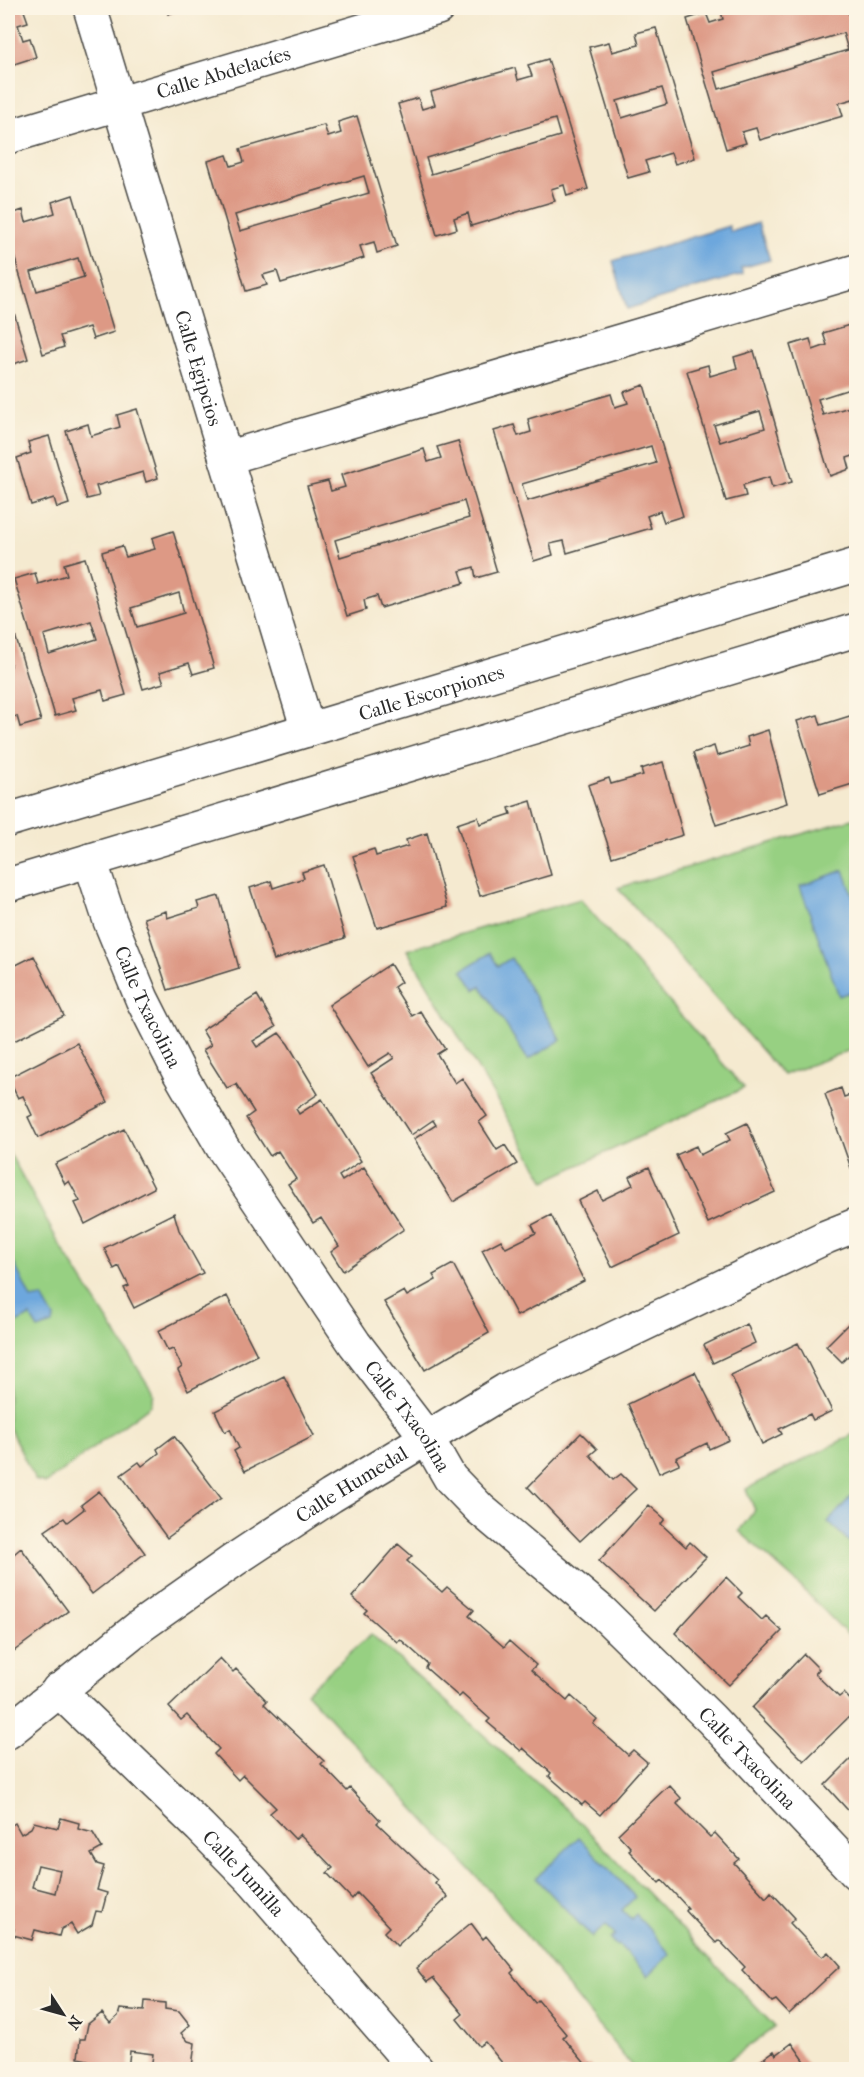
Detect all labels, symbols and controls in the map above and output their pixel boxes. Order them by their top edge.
street label: Calle Abdelacíes [154,41,293,103]
street label: Calle Egipcios [170,307,227,429]
street label: Calle Escorpiones [356,660,507,725]
street label: Calle Txacolina [110,942,187,1072]
street label: Calle Txacolina [360,1356,456,1476]
street label: Calle Humedal [291,1441,412,1528]
street label: Calle Txacolina [694,1702,802,1814]
street label: Calle Jumilla [198,1825,290,1921]
north arrow [33,1984,93,2044]
text: N [63,2012,86,2034]

